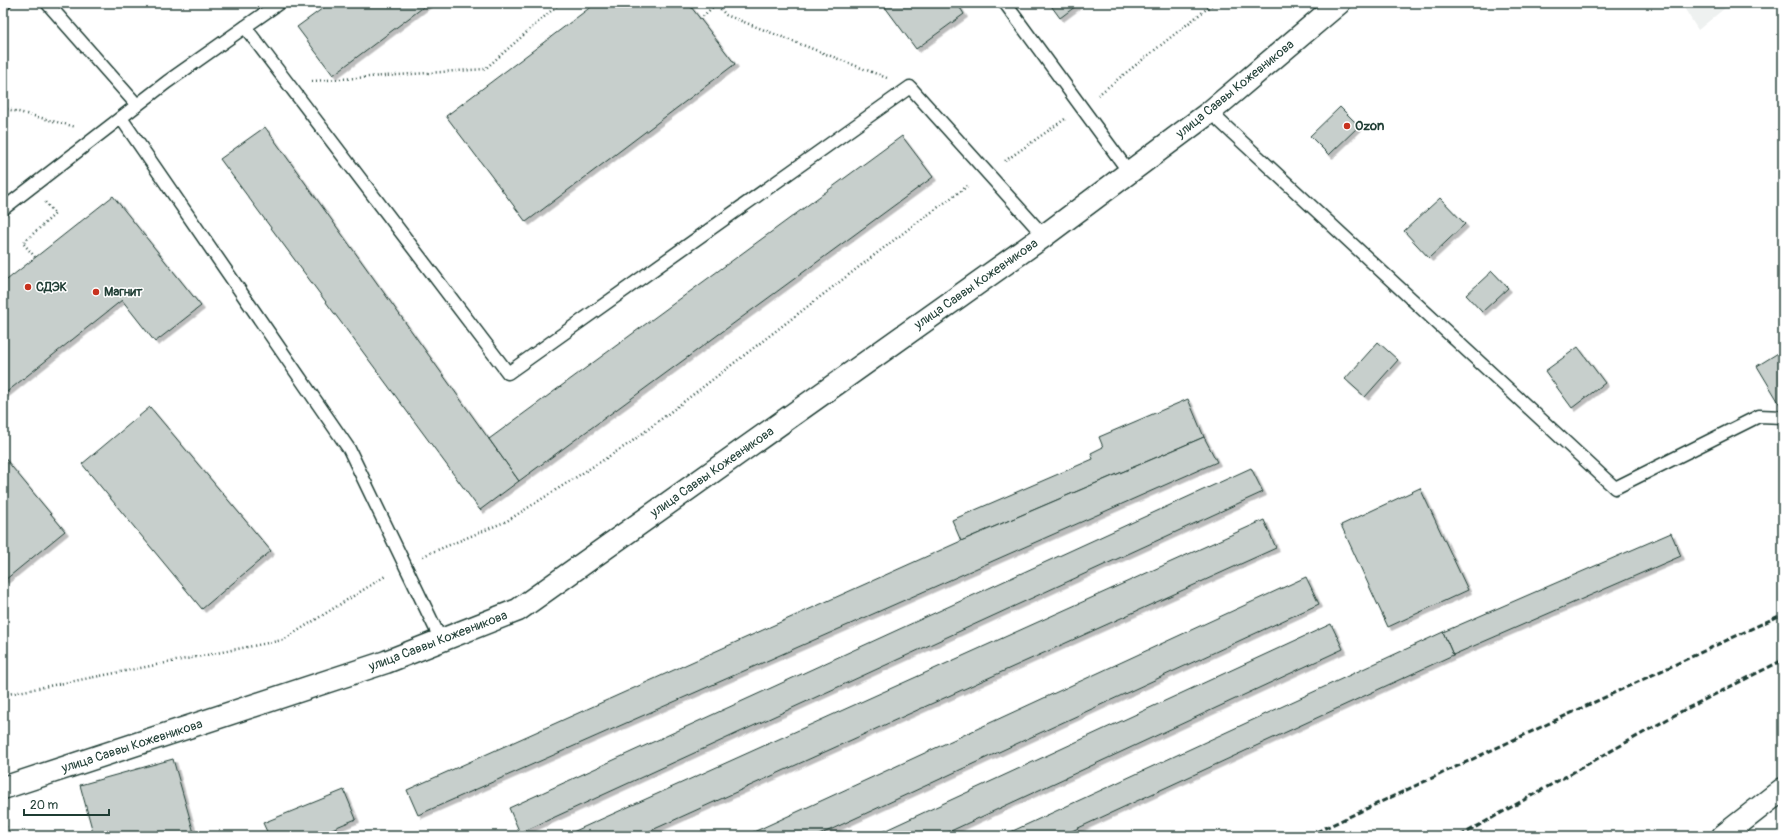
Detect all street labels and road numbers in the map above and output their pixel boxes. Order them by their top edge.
street label: улица Саввы Кожевникова [1172,36,1297,142]
street label: улица Саввы Кожевникова [910,235,1041,333]
street label: улица Саввы Кожевникова [646,423,777,521]
street label: улица Саввы Кожевникова [365,607,510,675]
street label: улица Саввы Кожевникова [59,716,204,777]

